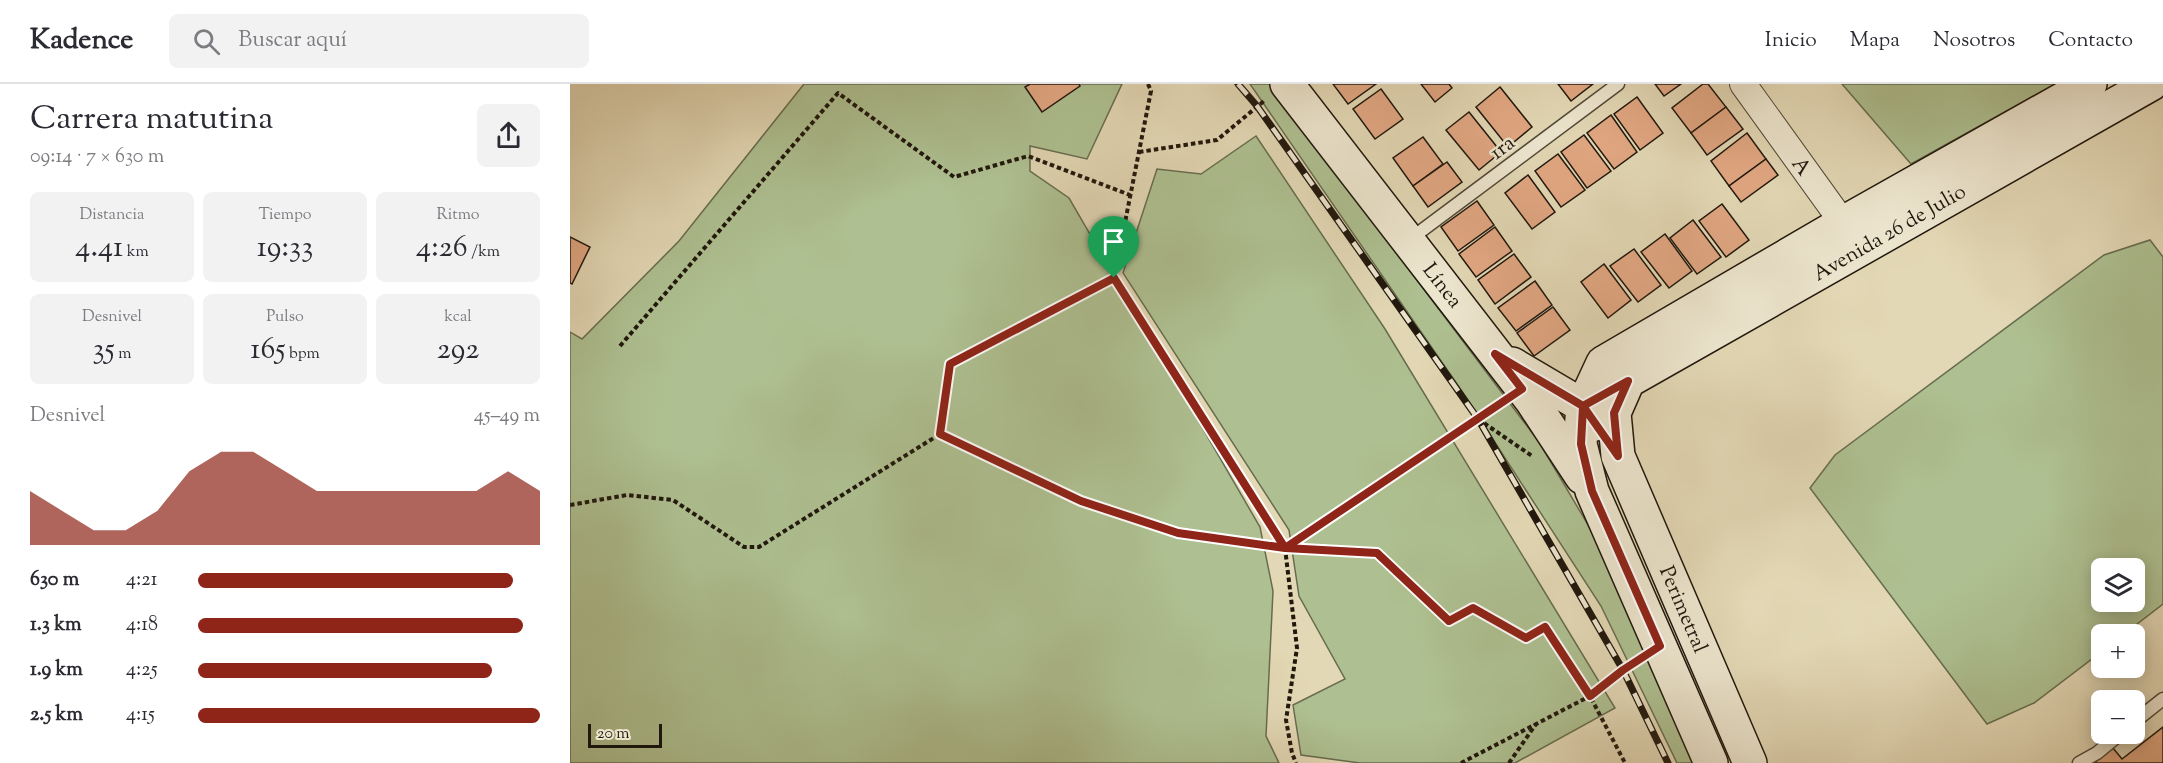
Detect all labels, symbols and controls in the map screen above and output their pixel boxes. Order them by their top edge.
search box [169,14,589,68]
text: Kadence [30,21,133,61]
icon: search [190,25,223,58]
text: Buscar aquí [238,25,347,57]
text: Inicio [1765,26,1817,56]
text: Mapa [1850,26,1900,56]
text: Nosotros [1933,26,2015,56]
text: Contacto [2048,26,2133,56]
text: Carrera matutina [30,96,273,144]
button: share [477,104,540,167]
street label: 1ra [1484,129,1522,168]
text: 09:14 · 7 × 630 m [30,143,164,172]
street label: A [1783,151,1818,183]
street label: Avenida 26 de Julio [1808,178,1972,290]
text: Distancia [80,204,144,227]
text: Tiempo [258,204,312,227]
text: Ritmo [436,204,480,227]
pin [1088,216,1139,278]
icon: arrive [1097,225,1130,258]
text: 4.41 [75,227,123,270]
text: 19:33 [257,227,313,270]
text: 4:26 [416,227,468,270]
text: km [123,241,149,264]
text: /km [468,241,500,264]
street label: Línea [1414,257,1469,316]
text: Desnivel [82,306,142,329]
text: Pulso [266,306,304,329]
text: kcal [444,306,472,329]
text: 35 [92,329,115,372]
text: 165 [250,329,286,372]
text: 292 [437,329,479,372]
text: m [115,343,132,366]
text: bpm [286,343,320,366]
text: Desnivel [30,402,105,431]
text: 45–49 m [474,402,540,431]
map controls [2091,558,2145,744]
button: layers [2091,558,2145,612]
street label: Perimetral [1650,562,1714,658]
text: 630 m [30,566,79,595]
text: 4:21 [126,566,157,595]
text: 1.3 km [30,611,82,640]
text: 4:18 [126,611,158,640]
button: + [2091,624,2145,678]
text: 1.9 km [30,656,83,685]
text: 4:25 [126,656,157,685]
button: − [2091,690,2145,744]
text: 2.5 km [30,701,83,730]
text: 4:15 [126,701,155,730]
scale bar [588,721,662,748]
text: 20 m [597,723,630,746]

